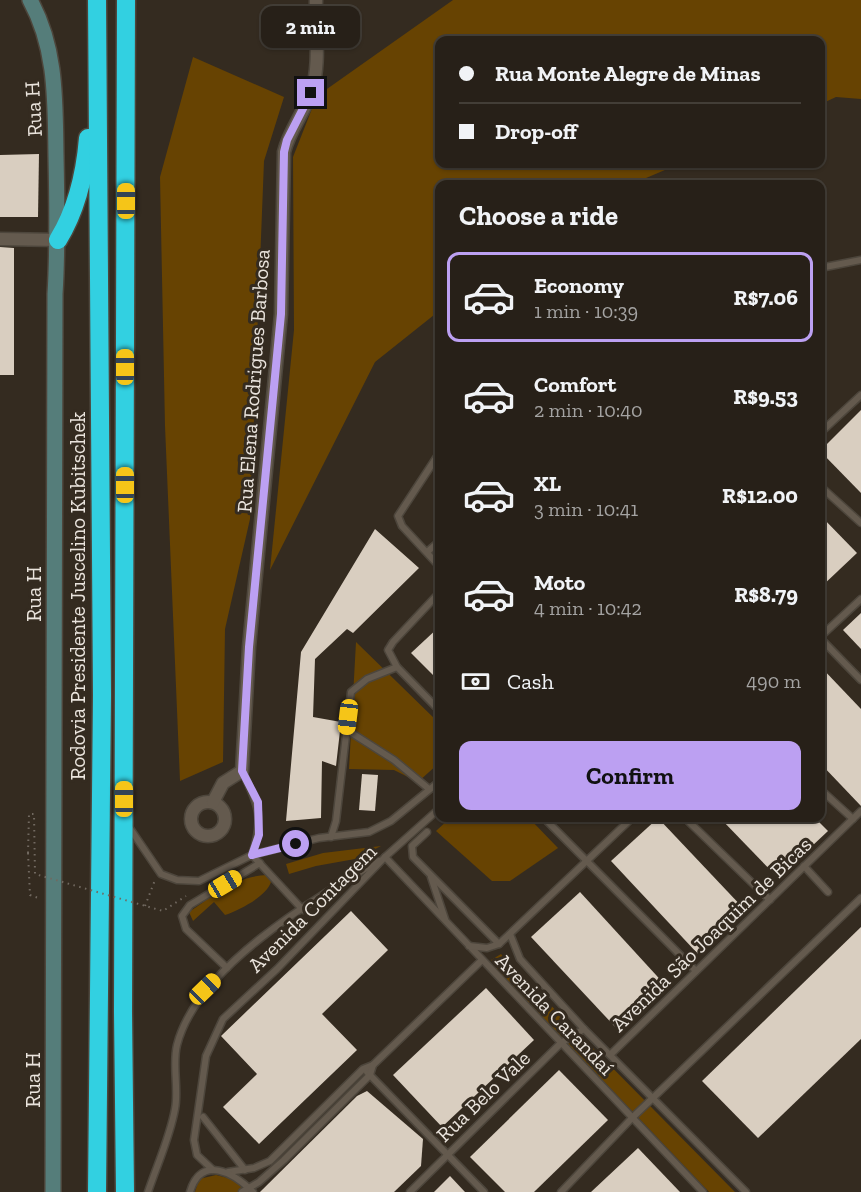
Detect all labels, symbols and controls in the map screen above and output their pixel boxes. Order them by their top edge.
callout: 2 min [262,6,360,48]
text: 2 min [286,15,335,39]
text: Rua Monte Alegre de Minas [495,60,761,87]
route end [297,79,324,106]
street label: Rua H [19,81,47,137]
text: Drop-off [495,118,577,145]
car [117,183,135,219]
text: Choose a ride [459,200,618,232]
street label: Rua Elena Rodrigues Barbosa [231,248,275,514]
icon: car [462,270,516,324]
text: Economy [534,272,624,299]
text: R$7.06 [734,284,798,311]
text: 1 min · 10:39 [534,299,638,323]
car [116,349,134,385]
icon: car [462,369,516,423]
text: Comfort [534,371,616,398]
text: R$9.53 [733,383,798,410]
text: 2 min · 10:40 [534,398,643,422]
street label: Rodovia Presidente Juscelino Kubitschek [65,412,90,780]
car [116,467,134,503]
icon: car [462,468,516,522]
text: XL [534,470,561,497]
text: R$12.00 [722,482,798,509]
text: 3 min · 10:41 [534,497,638,521]
street label: Rua H [21,566,46,622]
icon: car [462,567,516,621]
text: Moto [534,569,585,596]
text: R$8.79 [734,581,798,608]
text: 4 min · 10:42 [534,596,642,620]
icon: cash [459,665,492,698]
text: Cash [507,668,554,695]
text: 490 m [746,669,801,693]
car [337,698,359,736]
button: Confirm [459,741,801,810]
car [115,781,133,817]
route start [282,830,309,857]
street label: Avenida São Joaquim de Bicas [605,832,817,1036]
street label: Avenida Contagem [243,839,381,977]
car [205,867,245,901]
street label: Avenida Carandaí [491,948,619,1080]
car [186,970,224,1008]
street label: Rua Belo Vale [431,1045,535,1147]
street label: Rua H [20,1052,45,1108]

